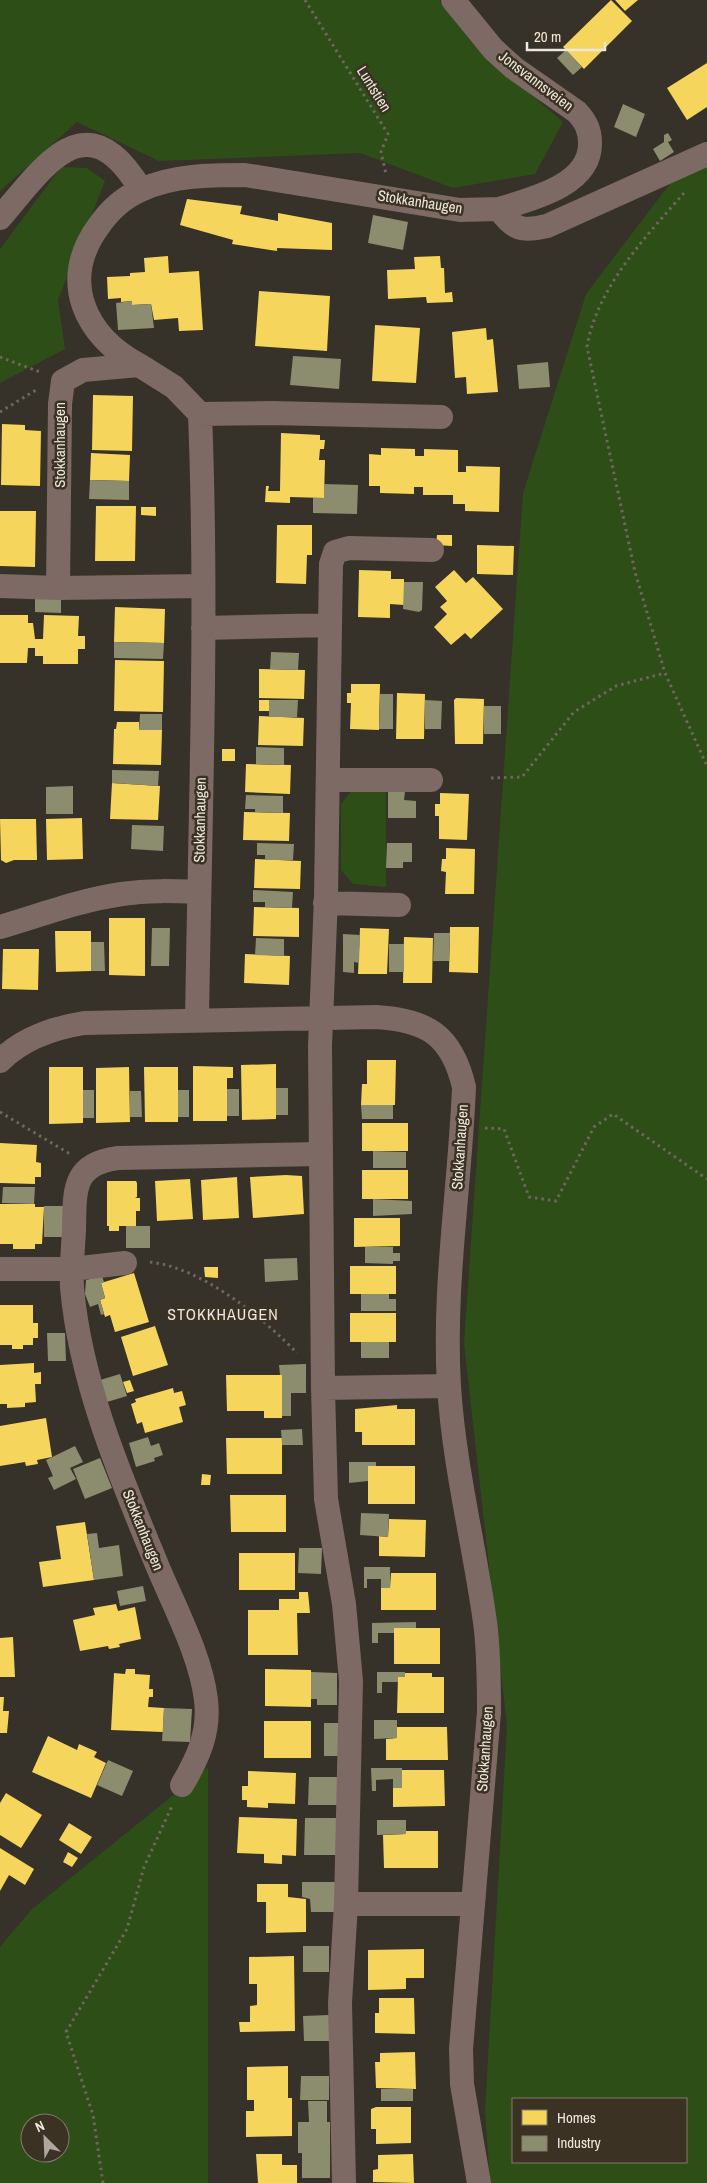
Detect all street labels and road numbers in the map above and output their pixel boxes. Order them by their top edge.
street label: Jonsvannsveien [494,45,578,116]
street label: Luntstien [352,62,397,116]
street label: Stokkanhaugen [376,184,464,219]
street label: Stokkanhaugen [49,402,70,488]
street label: Stokkanhaugen [188,777,211,863]
street label: Stokkanhaugen [446,1104,473,1190]
street label: Stokkanhaugen [118,1486,169,1573]
street label: Stokkanhaugen [471,1706,498,1792]

